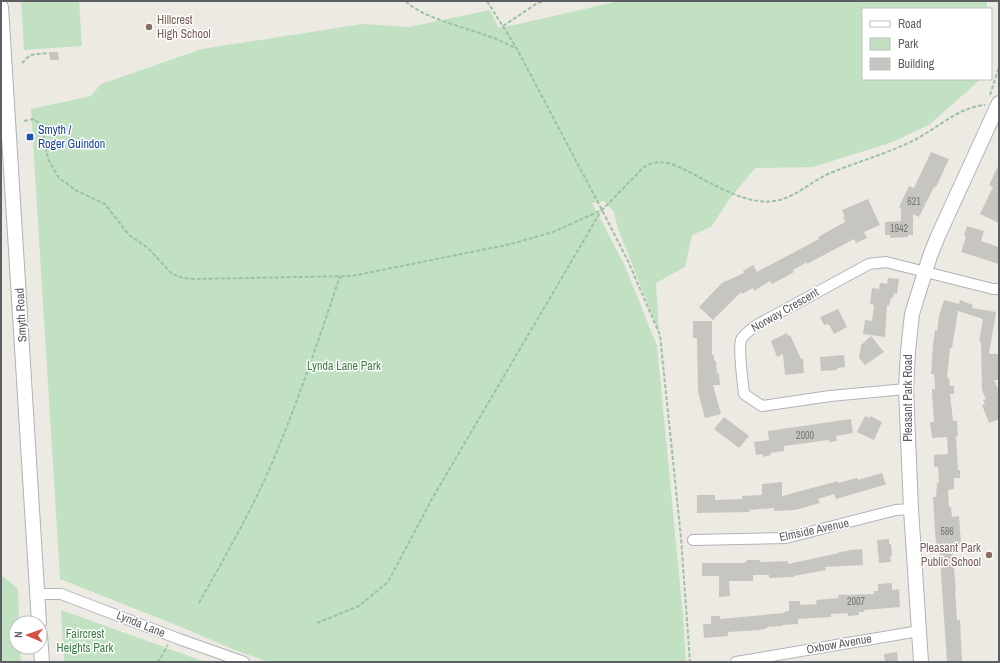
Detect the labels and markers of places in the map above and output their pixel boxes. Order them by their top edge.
place label: Hillcrest High School [157,12,211,42]
marker: Hillcrest High School [144,22,154,32]
place label: Smyth / Roger Guindon [38,122,105,152]
marker: Smyth / Roger Guindon [25,132,35,142]
place label: Pleasant Park Public School [920,540,981,570]
marker: Pleasant Park Public School [984,550,994,560]

